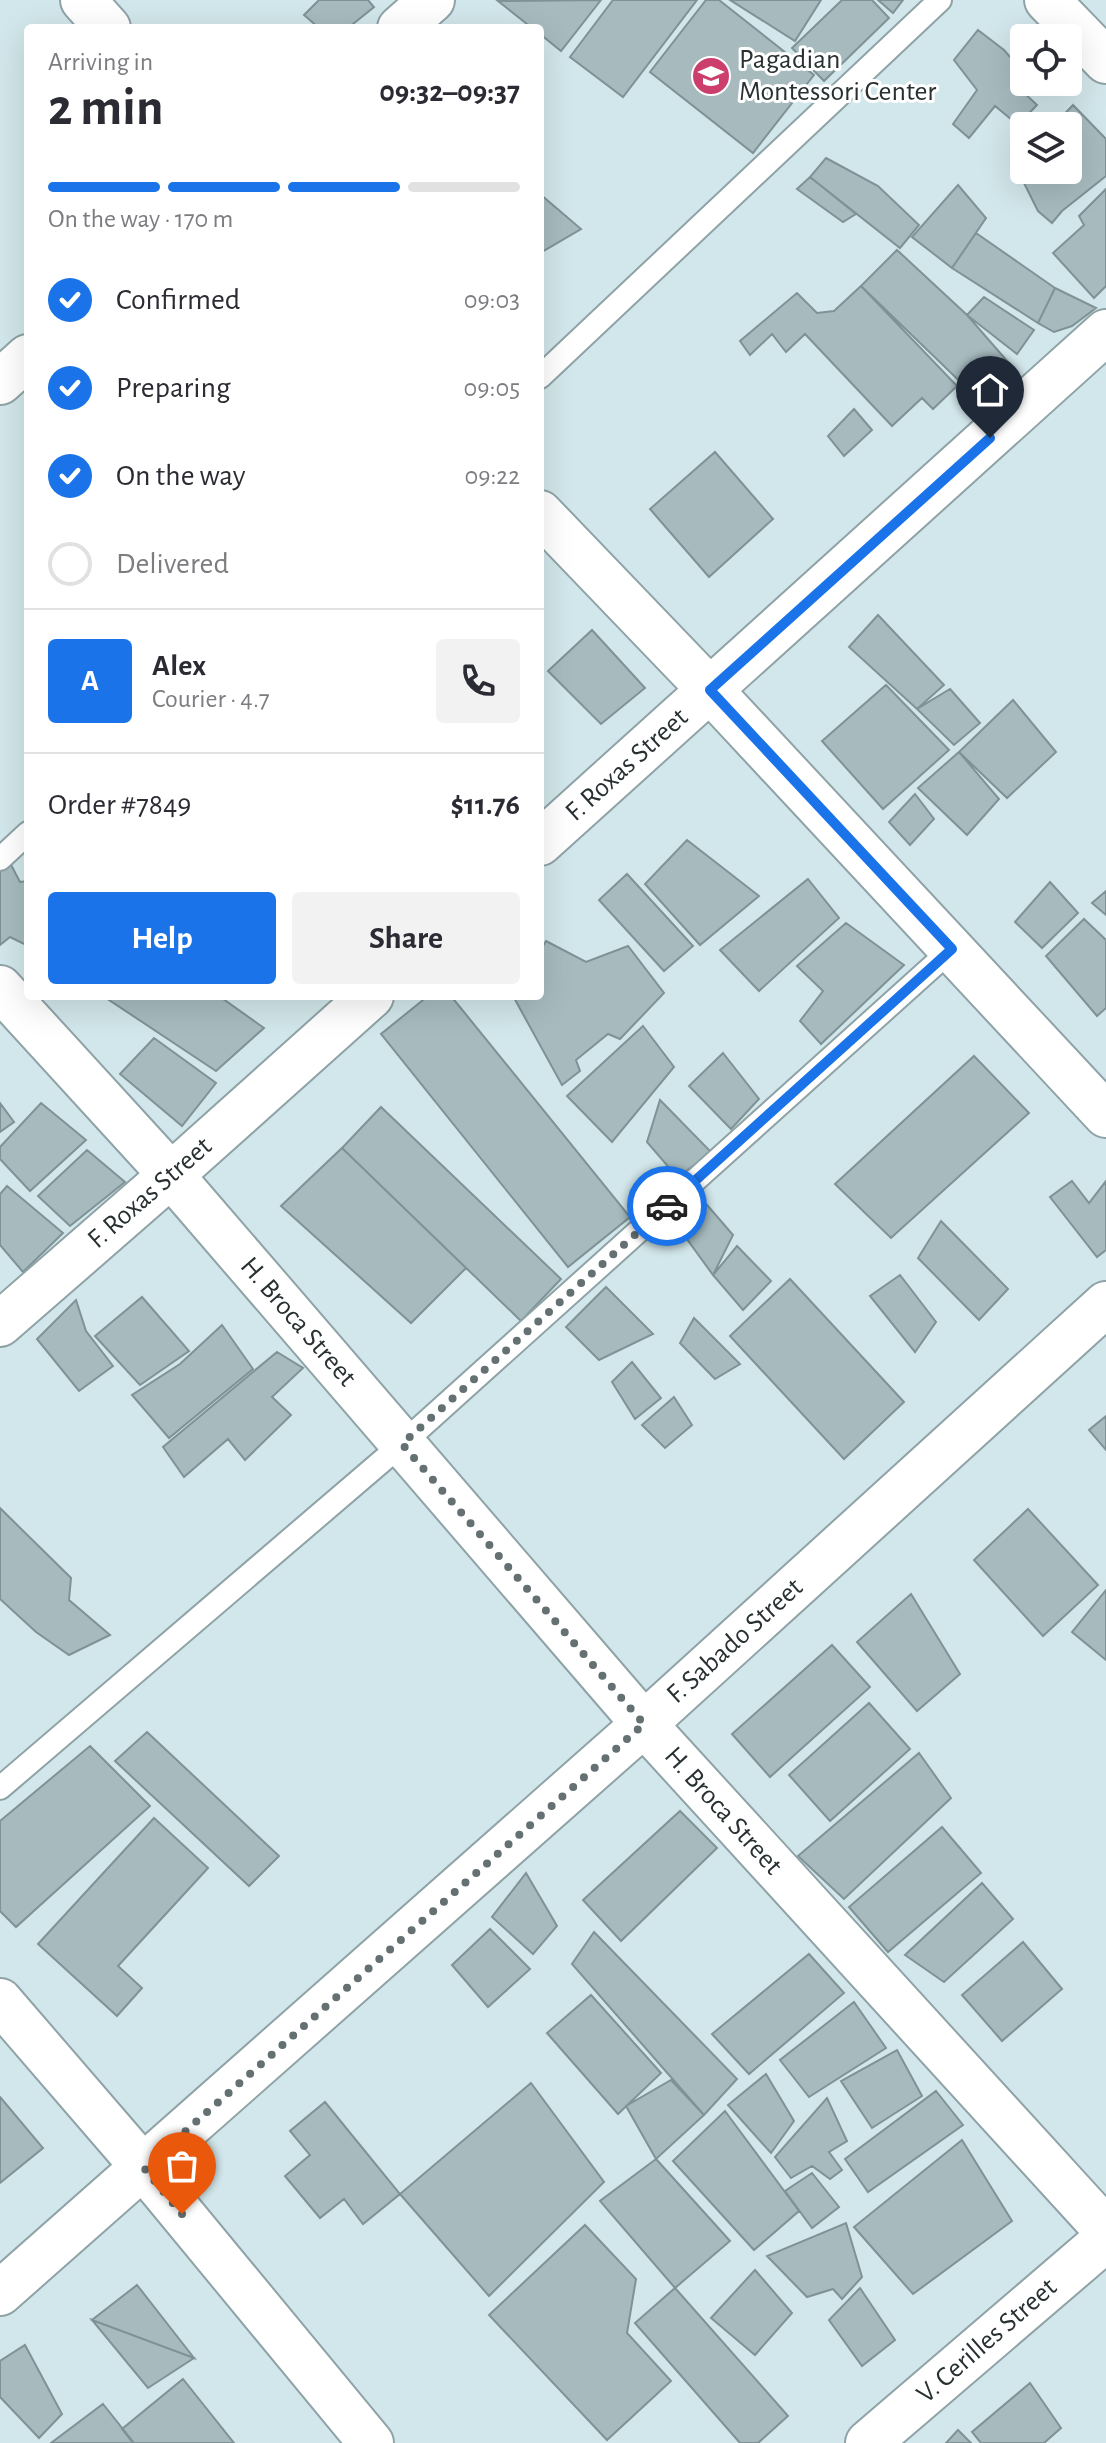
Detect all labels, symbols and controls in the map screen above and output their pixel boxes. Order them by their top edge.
map controls [1010,24,1082,184]
button: locate [1010,24,1082,96]
place label: Pagadian Montessori Center [739,46,936,106]
text: Arriving in [48,49,153,75]
school or university icon: Pagadian Montessori Center [690,55,732,97]
text: 09:32–09:37 [379,77,520,107]
text: 2 min [48,82,163,134]
button: layers [1010,112,1082,184]
text: On the way · 170 m [48,206,233,232]
icon: check [48,278,92,322]
text: Confirmed [116,285,240,315]
text: 09:03 [464,287,520,313]
pin [956,356,1024,438]
icon: check [48,366,92,410]
icon: home [968,368,1012,412]
text: Preparing [116,373,231,403]
text: 09:05 [464,375,520,401]
icon: check [48,454,92,498]
text: On the way [116,461,245,491]
text: 09:22 [464,463,520,489]
text: Delivered [116,549,229,579]
button: phone [436,639,520,723]
text: Alex [152,651,206,681]
text: A [81,666,99,696]
text: Courier · 4.7 [152,686,270,712]
street label: F. Roxas Street [561,703,693,827]
text: Order #7849 [48,790,191,820]
text: $11.76 [451,790,520,820]
button: Help [48,892,276,984]
button: Share [292,892,520,984]
street label: F. Roxas Street [83,1132,217,1254]
courier [627,1166,707,1246]
icon: car [645,1184,689,1228]
street label: H. Broca Street [235,1252,361,1392]
street label: F. Sabado Street [662,1573,808,1709]
street label: H. Broca Street [659,1742,787,1880]
pin [148,2132,216,2214]
icon: bag [160,2144,204,2188]
street label: V. Cerilles Street [912,2273,1062,2409]

